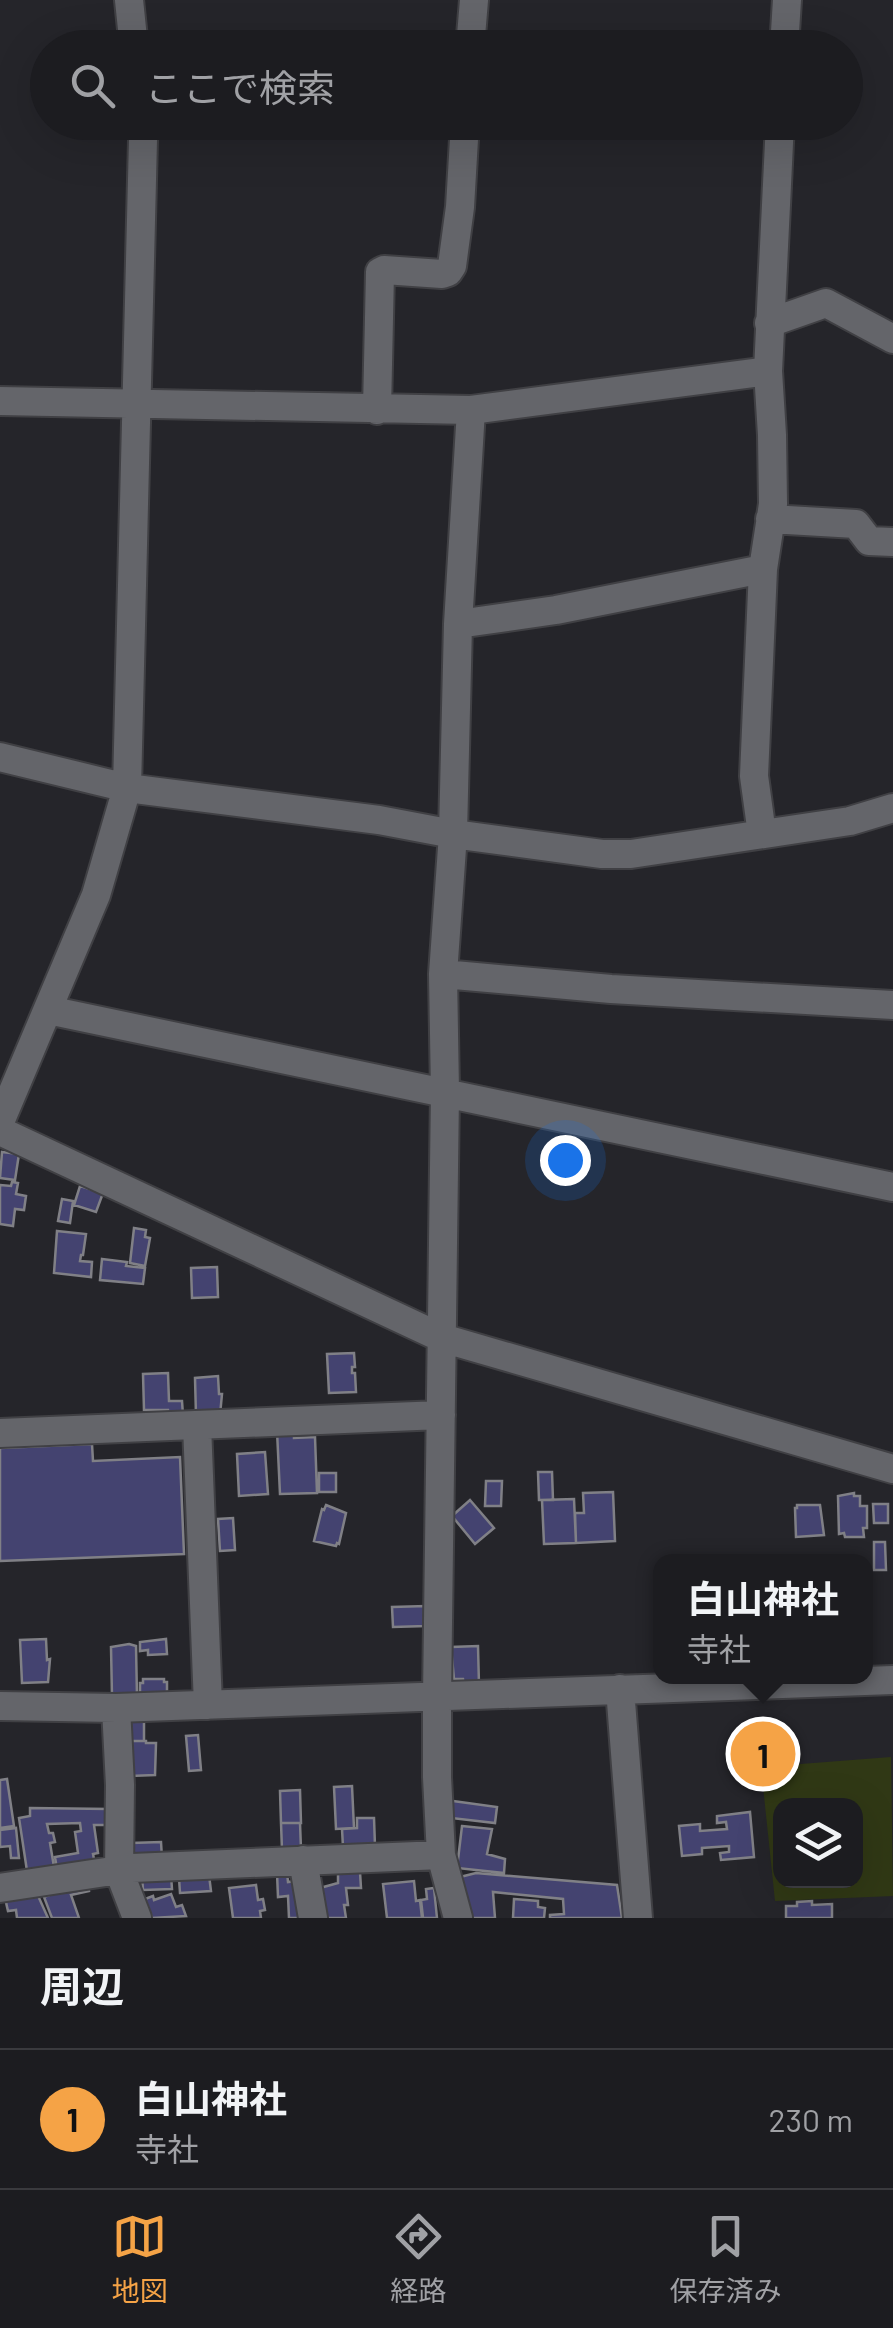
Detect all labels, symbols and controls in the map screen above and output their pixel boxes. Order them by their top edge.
search box [30,30,863,140]
icon: search [65,58,120,113]
text: ここで検索 [145,64,335,110]
your location [540,1135,591,1186]
popup [653,1554,873,1684]
text: 白山神社 [687,1575,839,1621]
text: 寺社 [687,1629,751,1667]
pin: 1 [730,1716,796,1792]
map controls [773,1798,863,1888]
button: layers [773,1798,863,1888]
text: 周辺 [40,1960,124,2010]
text: 白山神社 [135,2075,287,2121]
text: 1 [67,2100,78,2138]
text: 230 m [769,2100,853,2138]
text: 寺社 [135,2129,199,2167]
tab: 地図 [111,2209,168,2309]
tab: 経路 [390,2209,447,2309]
tab: 保存済み [669,2209,782,2309]

